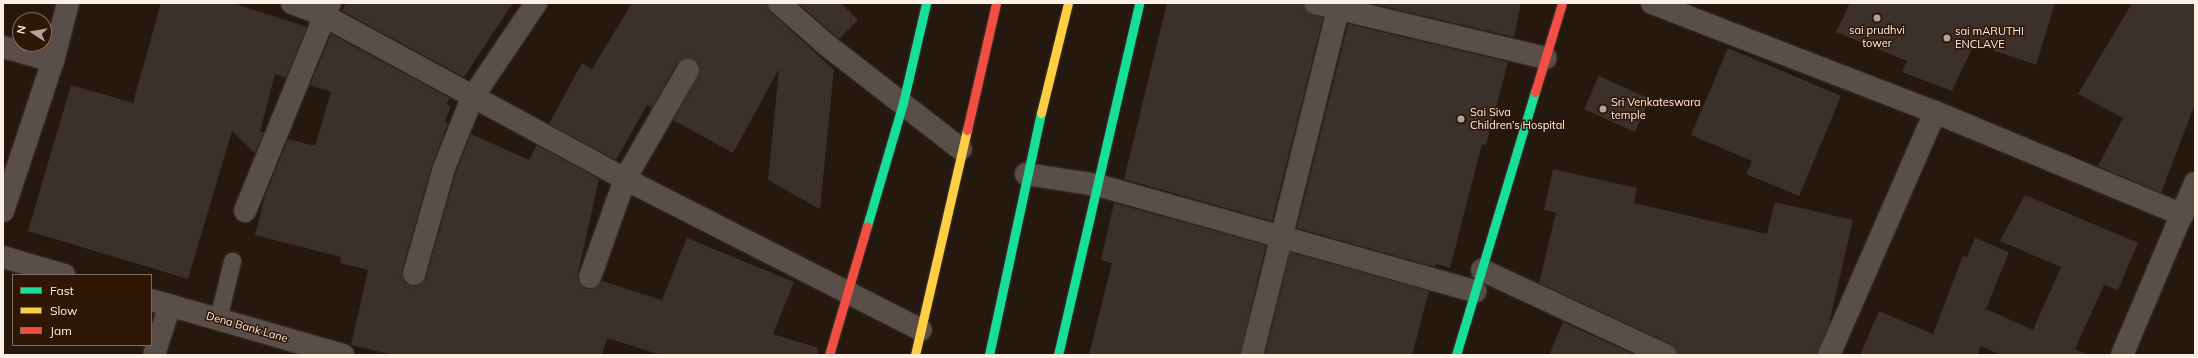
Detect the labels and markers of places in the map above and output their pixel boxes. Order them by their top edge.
marker: sai prudhvi tower [1872,13,1882,23]
place label: sai prudhvi tower [1849,24,1905,50]
place label: sai mARUTHI ENCLAVE [1955,25,2024,51]
marker: sai mARUTHI ENCLAVE [1942,33,1952,43]
place label: Sri Venkateswara temple [1611,96,1701,122]
marker: Sri Venkateswara temple [1598,104,1608,114]
place label: Sai Siva Children’s Hospital [1470,106,1565,132]
marker: Sai Siva Children’s Hospital [1455,113,1467,125]

